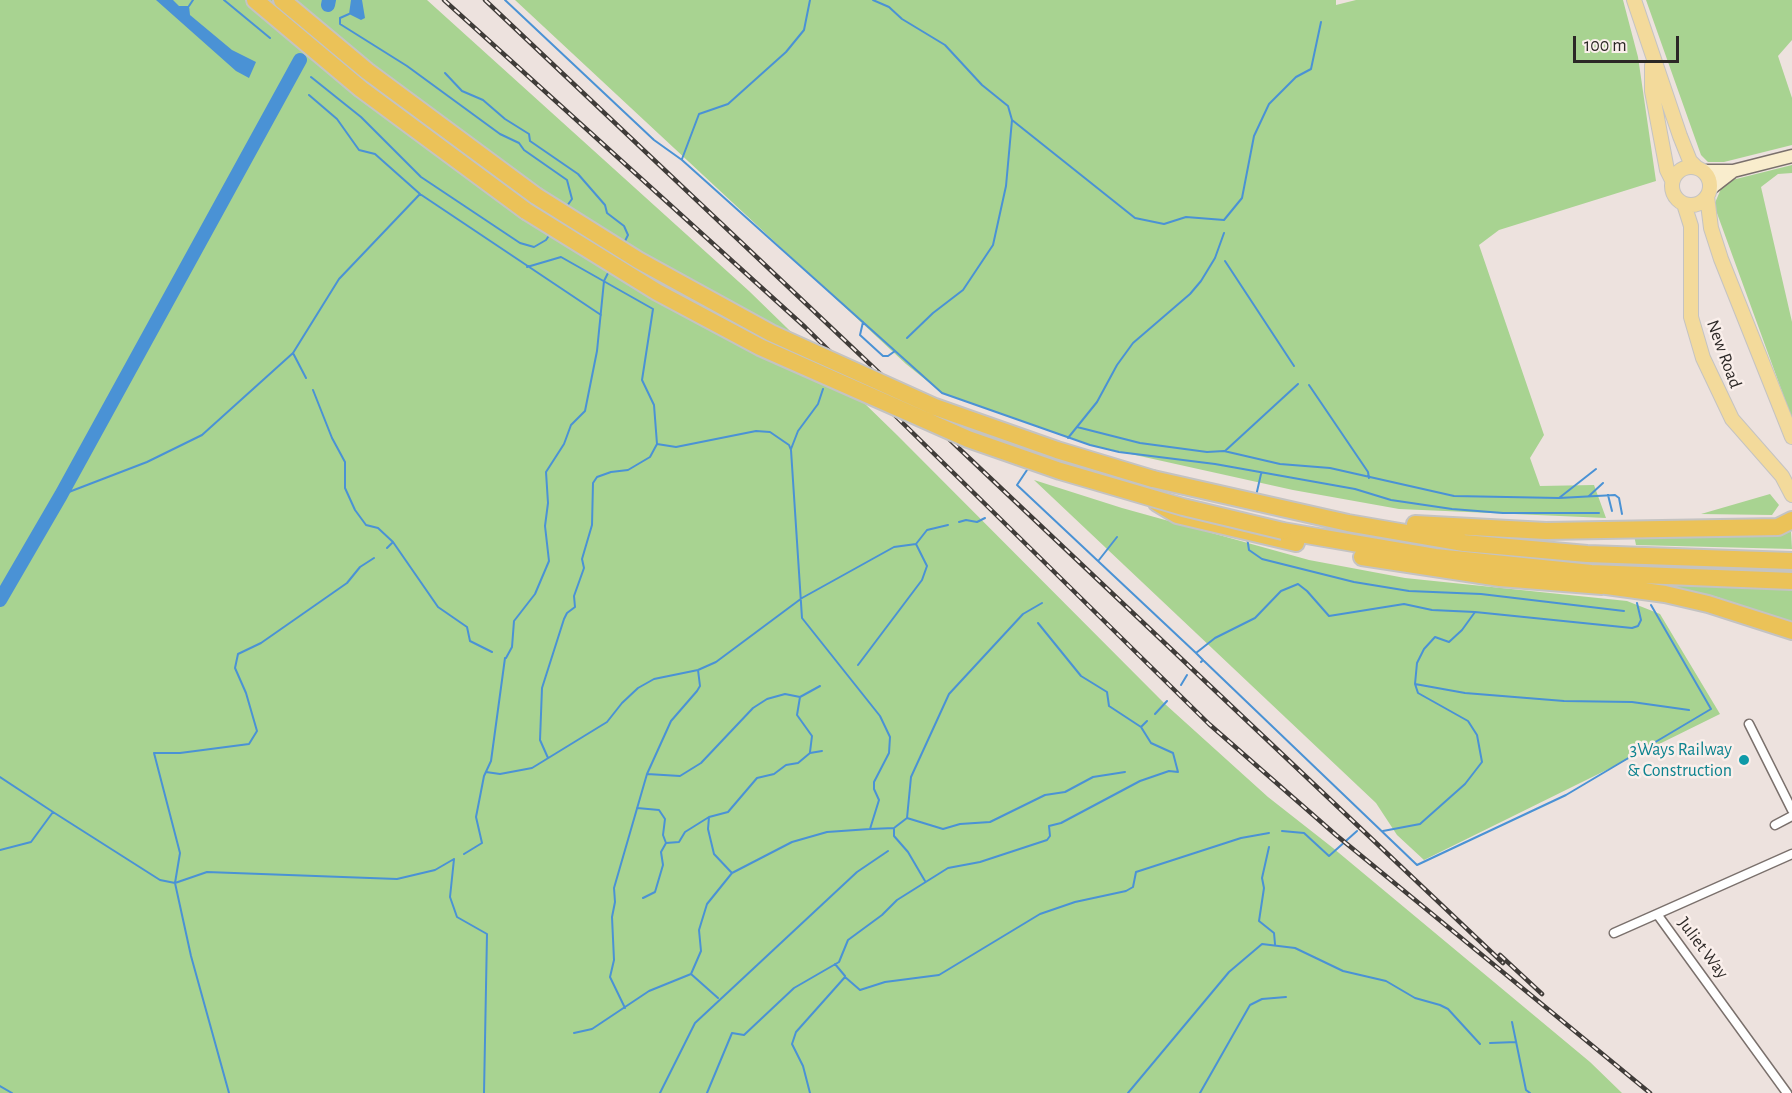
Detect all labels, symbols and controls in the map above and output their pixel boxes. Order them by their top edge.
scale bar [1576,24,1682,62]
text: 100 m [1584,37,1627,55]
street label: New Road [1702,317,1746,391]
place label: 3Ways Railway & Construction [1627,739,1732,782]
marker: 3Ways Railway & Construction [1737,753,1751,767]
street label: Juliet Way [1673,913,1733,983]

